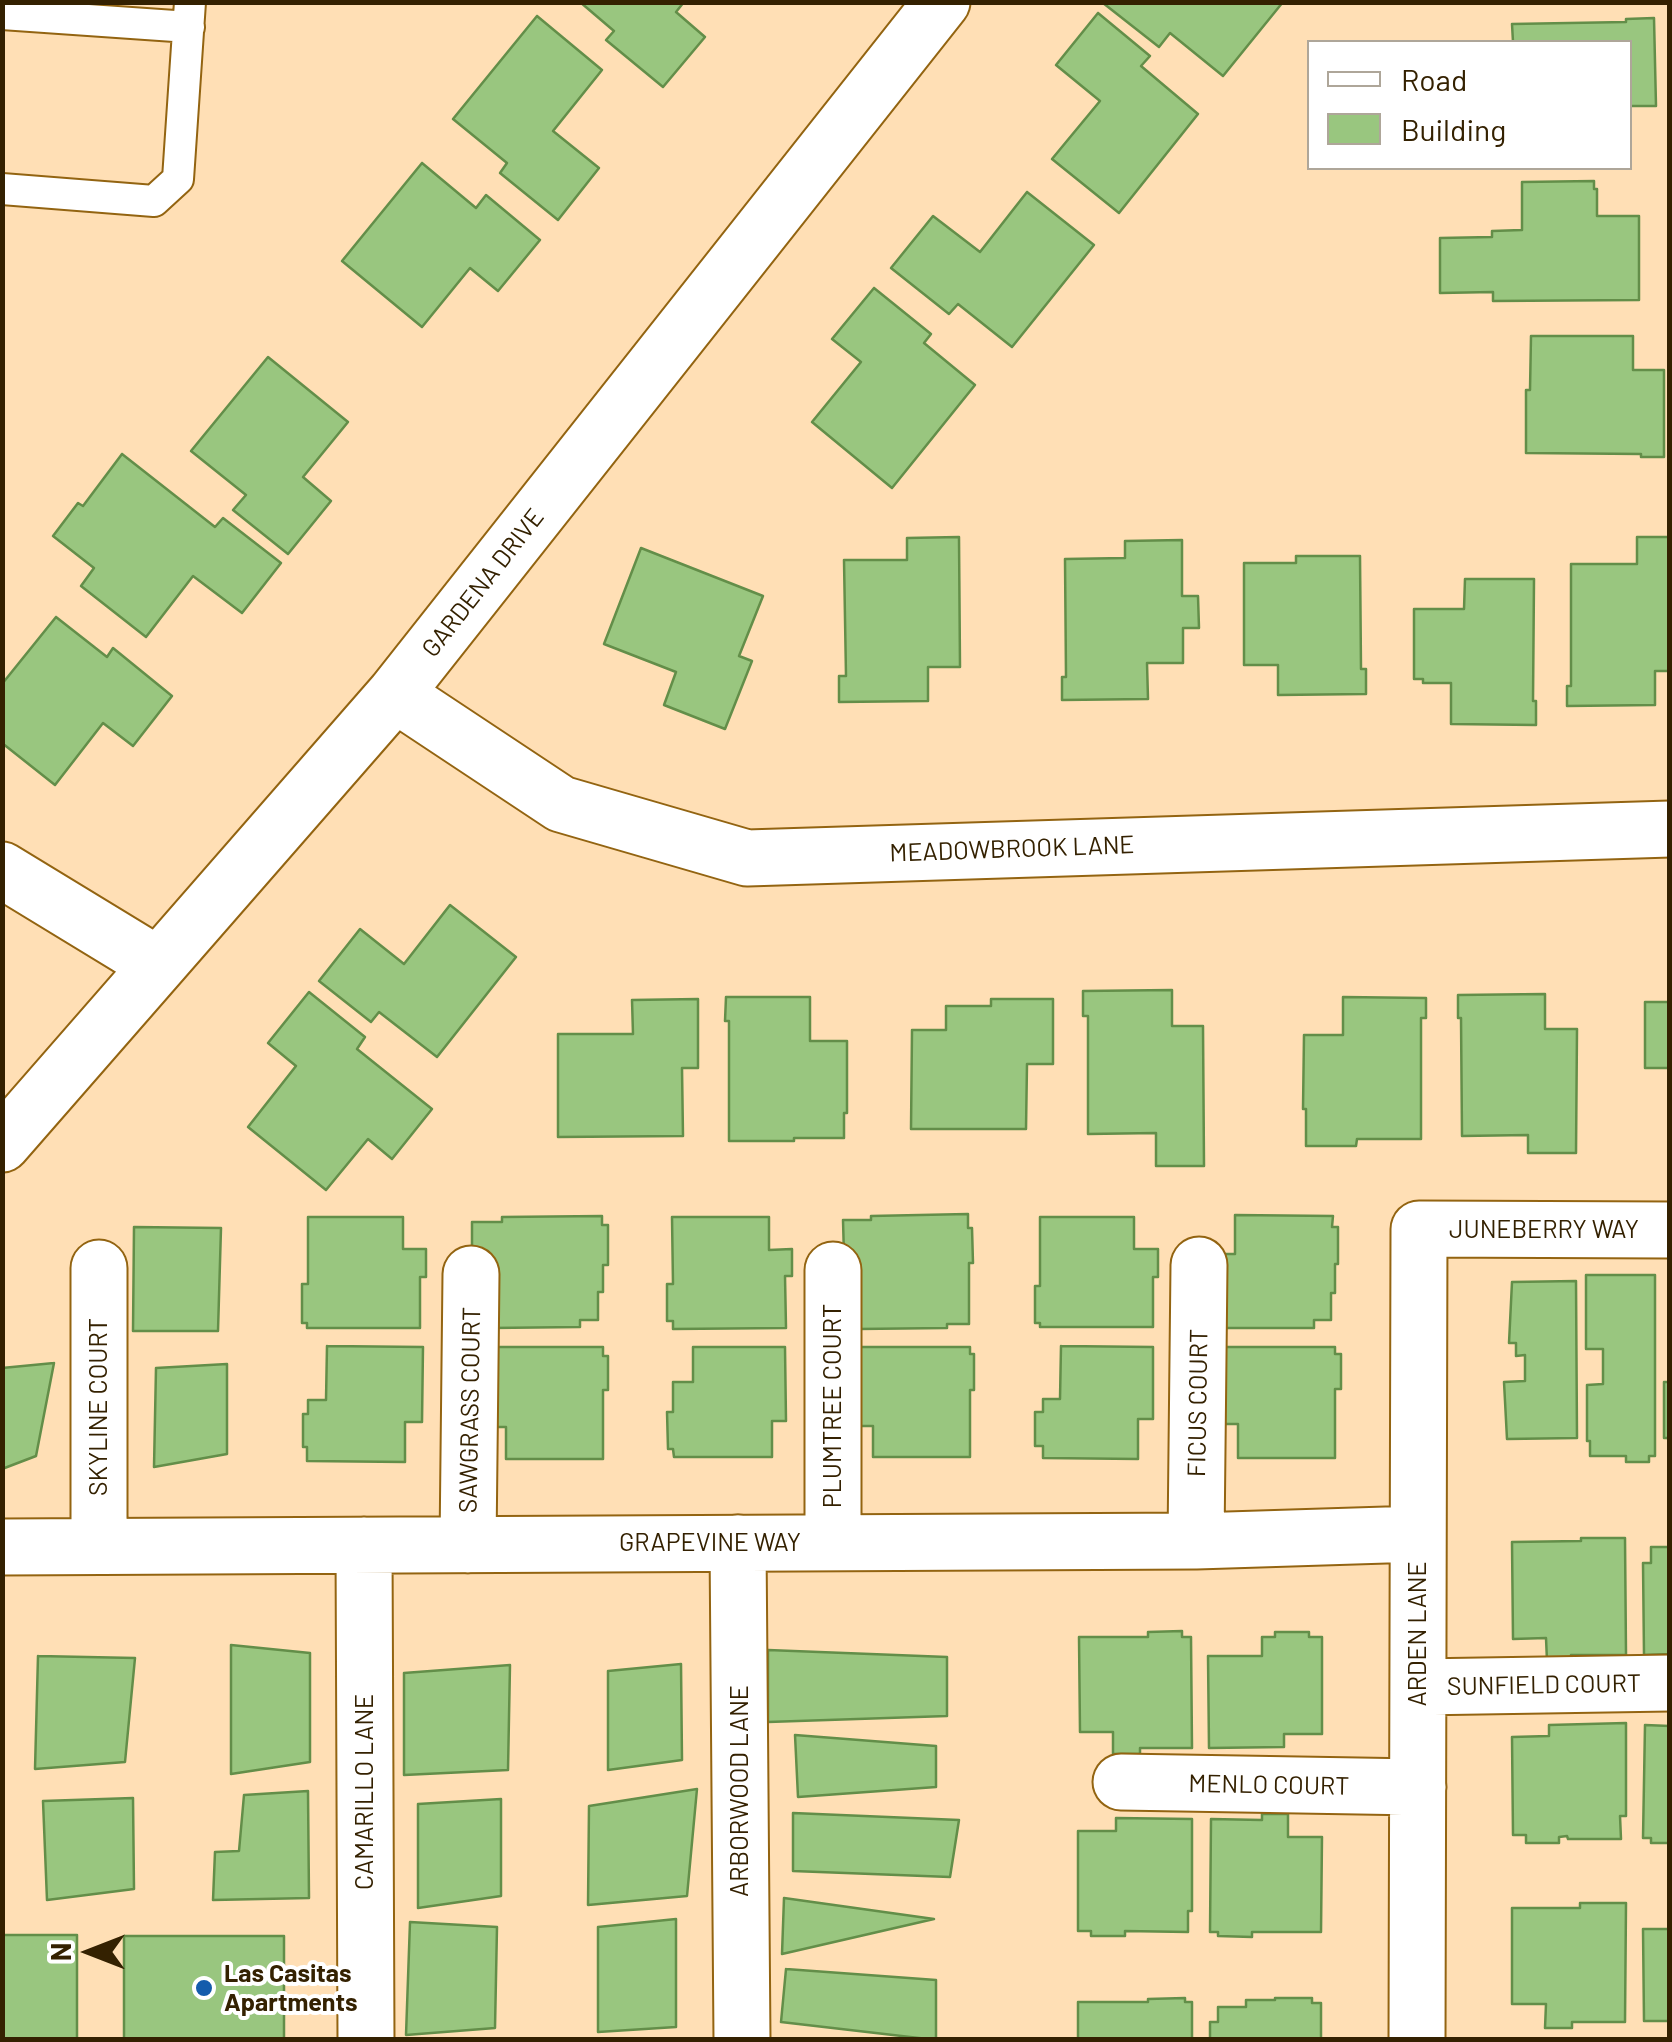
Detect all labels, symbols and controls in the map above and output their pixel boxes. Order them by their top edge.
legend [1307,40,1632,170]
text: Road [1401,61,1467,97]
text: Building [1401,111,1506,147]
street label: GARDENA DRIVE [416,503,550,663]
street label: MEADOWBROOK LANE [889,830,1135,868]
street label: JUNEBERRY WAY [1449,1215,1639,1245]
street label: PLUMTREE COURT [818,1304,848,1508]
street label: SAWGRASS COURT [453,1307,487,1513]
street label: SKYLINE COURT [84,1318,114,1496]
street label: FICUS COURT [1182,1329,1214,1477]
street label: GRAPEVINE WAY [619,1528,801,1558]
street label: ARDEN LANE [1403,1561,1433,1707]
street label: SUNFIELD COURT [1447,1668,1641,1702]
street label: ARBORWOOD LANE [725,1685,755,1897]
street label: CAMARILLO LANE [350,1694,380,1890]
street label: MENLO COURT [1188,1769,1350,1801]
north arrow [40,1902,140,2002]
text: N [43,1943,77,1961]
place label: Las Casitas Apartments [224,1959,358,2018]
marker: Las Casitas Apartments [193,1977,215,1999]

